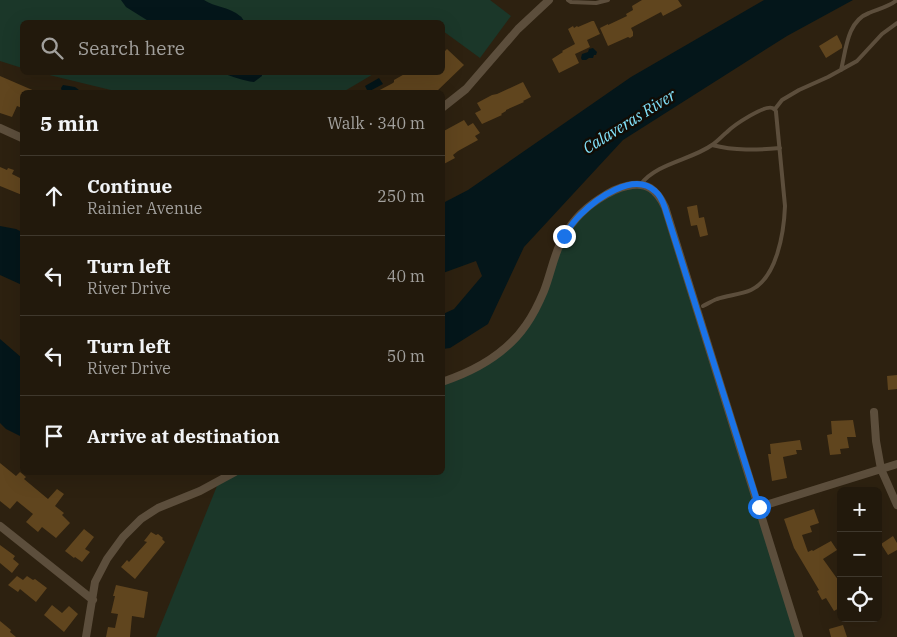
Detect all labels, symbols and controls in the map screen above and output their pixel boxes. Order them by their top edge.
search box [20,20,445,75]
icon: search [38,34,66,62]
text: Search here [78,36,185,60]
water label: Calaveras River [579,84,680,158]
text: 5 min [40,109,99,137]
text: Walk · 340 m [327,113,425,133]
text: Continue [87,174,172,198]
icon: ahead [40,182,68,210]
text: 250 m [377,186,425,206]
text: Rainier Avenue [87,198,202,218]
route end [553,225,576,248]
text: Turn left [87,254,170,278]
icon: left [40,262,68,290]
text: 40 m [387,266,425,286]
text: River Drive [87,278,171,298]
text: Turn left [87,334,170,358]
icon: left [40,342,68,370]
text: 50 m [387,346,425,366]
text: River Drive [87,358,171,378]
icon: arrive [40,422,68,450]
text: Arrive at destination [87,424,280,448]
map controls [837,487,882,622]
button: + [837,487,882,532]
route start [748,496,771,519]
button: − [837,532,882,577]
button: locate [837,577,882,622]

